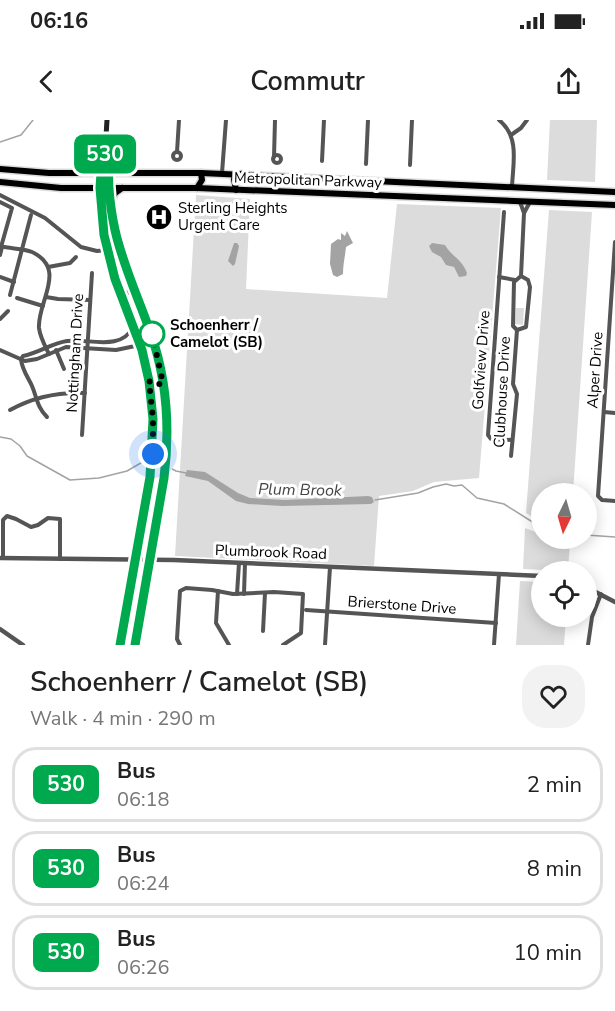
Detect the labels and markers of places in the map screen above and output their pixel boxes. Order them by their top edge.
place label: Sterling Heights Urgent Care [178,198,287,235]
hospital icon: Sterling Heights Urgent Care [144,202,174,232]
place label: Schoenherr / Camelot (SB) [170,315,263,352]
marker: Schoenherr / Camelot (SB) [139,321,165,347]

